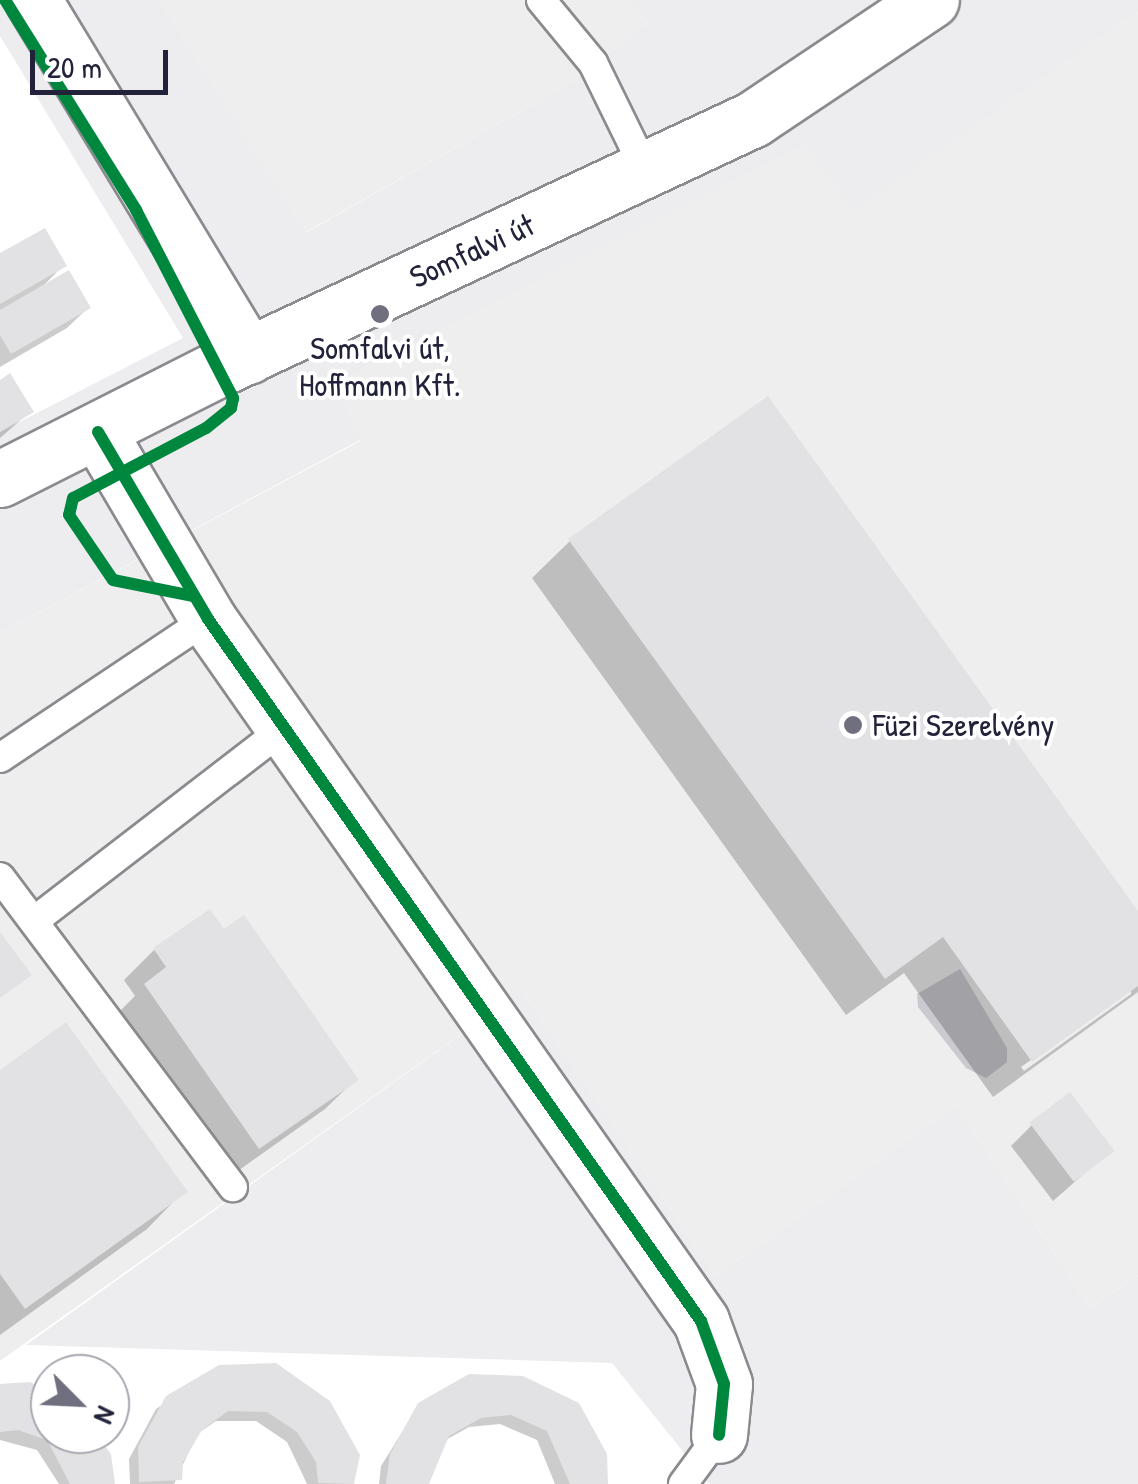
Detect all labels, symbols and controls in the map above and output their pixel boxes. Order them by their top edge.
scale bar [35,30,172,92]
text: 20 m [47,47,102,87]
street label: Somfalvi út [404,205,540,297]
marker: Somfalvi út, Hoffmann Kft. [369,303,391,325]
place label: Somfalvi út, Hoffmann Kft. [299,330,461,405]
place label: Füzi Szerelvény [873,706,1054,744]
marker: Füzi Szerelvény [842,714,864,736]
north arrow [30,1354,130,1454]
text: N [85,1401,126,1430]

